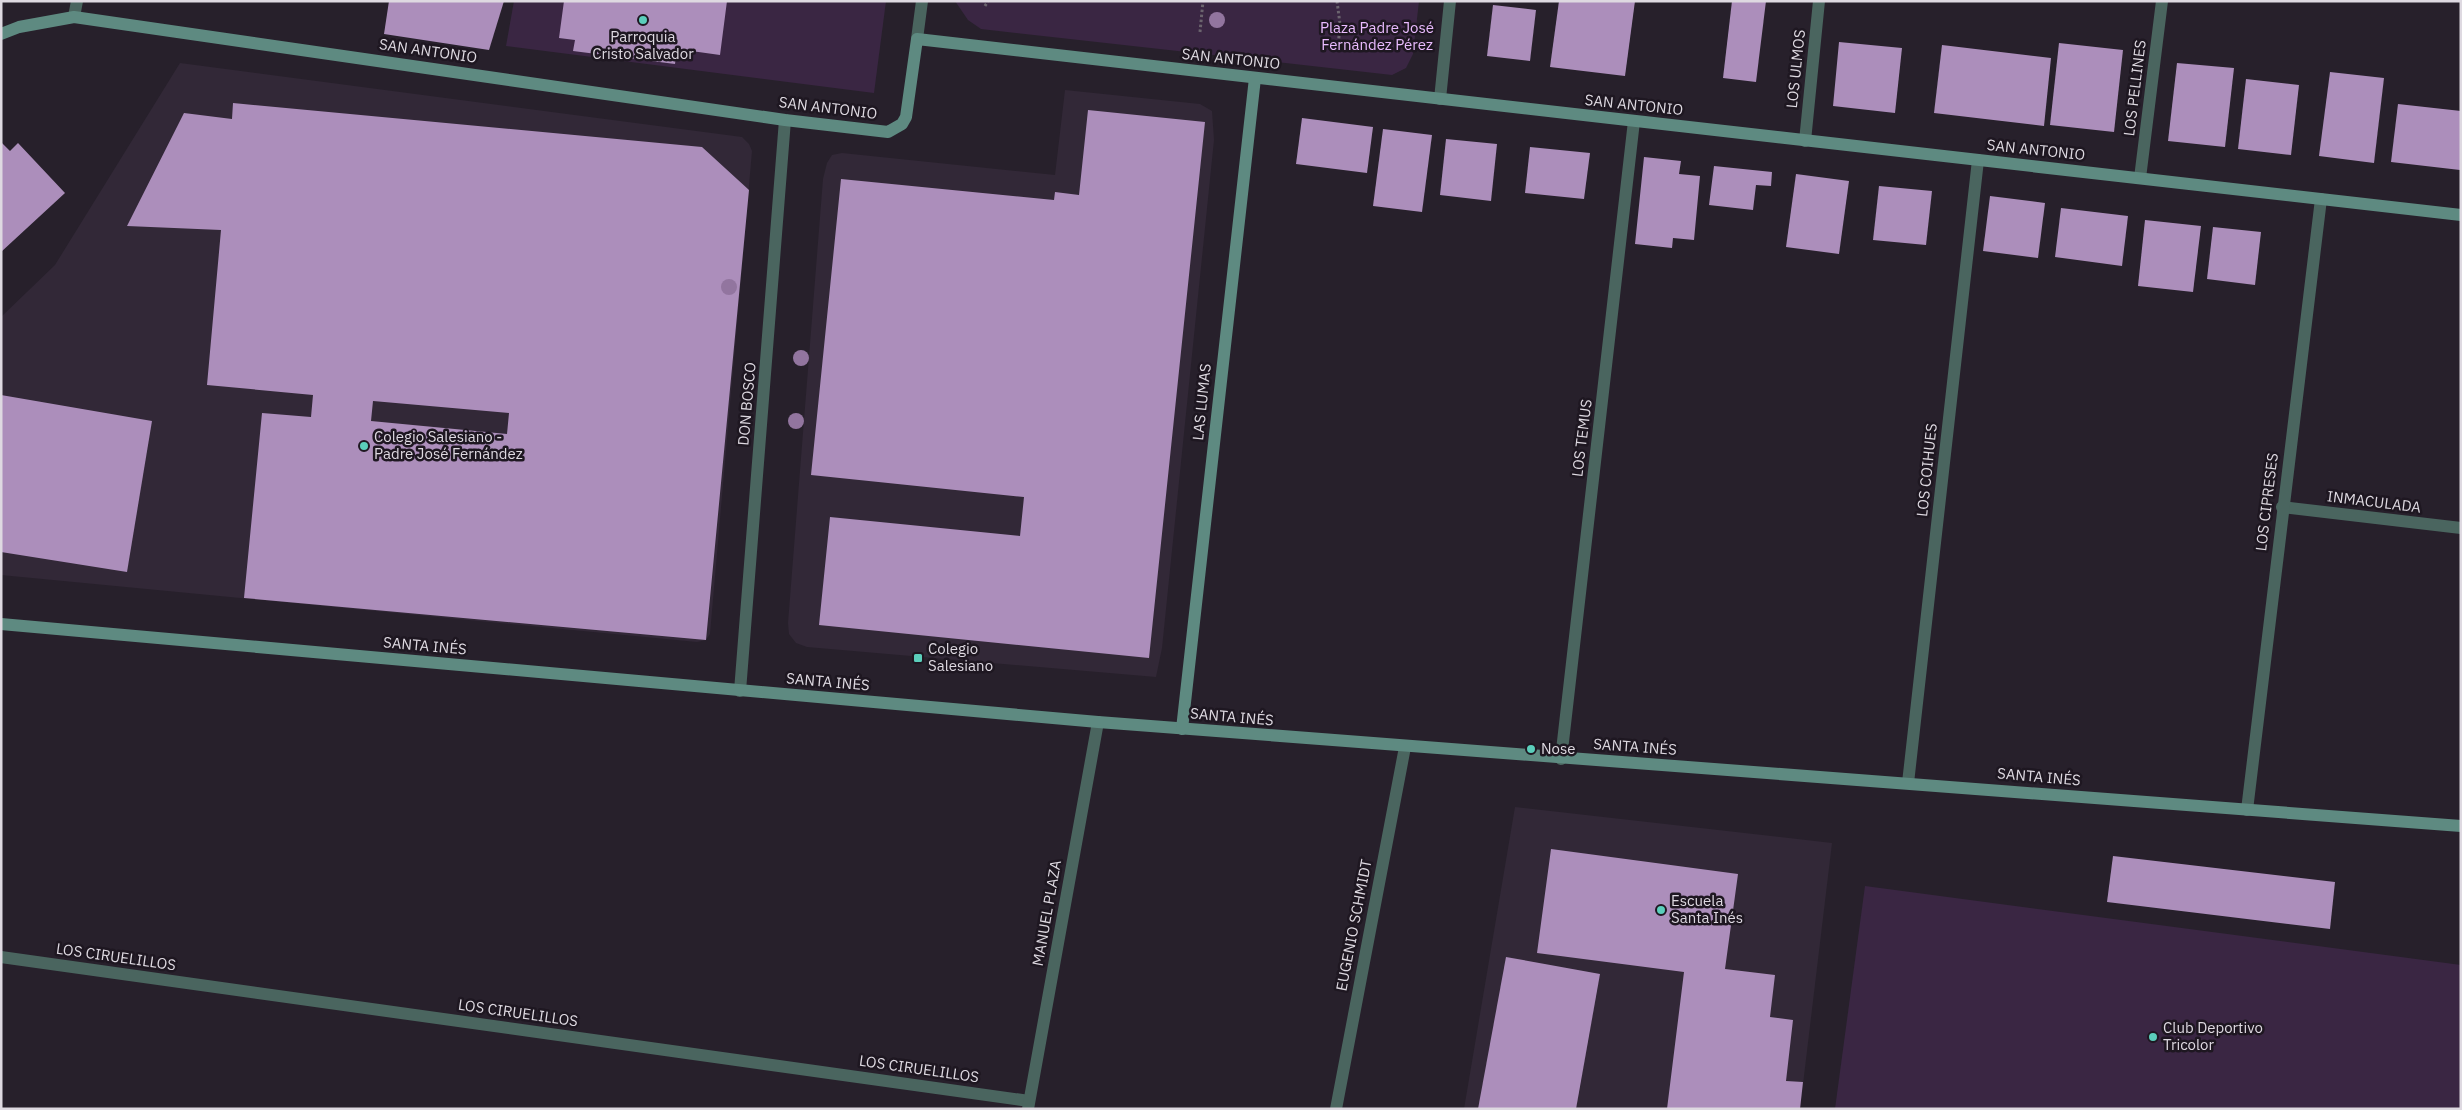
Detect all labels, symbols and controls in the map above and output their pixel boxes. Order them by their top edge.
marker: Parroquia Cristo Salvador [637,14,649,26]
park label: Plaza Padre José Fernández Pérez [1320,18,1434,54]
place label: Parroquia Cristo Salvador [592,27,694,63]
street label: LOS ULMOS [1782,29,1809,109]
street label: SAN ANTONIO [378,34,478,67]
street label: LOS PELLINES [2119,39,2150,137]
street label: SAN ANTONIO [1181,44,1281,73]
street label: SAN ANTONIO [1584,90,1684,119]
street label: SAN ANTONIO [778,92,878,123]
street label: SAN ANTONIO [1986,135,2086,164]
street label: DON BOSCO [733,361,760,446]
street label: LAS LUMAS [1188,362,1215,441]
street label: LOS TEMUS [1567,398,1596,478]
street label: LOS COIHUES [1912,422,1941,518]
place label: Colegio Salesiano - Padre José Fernández [374,427,523,463]
marker: Colegio Salesiano - Padre José Fernández [358,440,370,452]
street label: LOS CIPRESES [2251,452,2282,552]
street label: INMACULADA [2326,486,2423,517]
street label: SANTA INÉS [382,632,468,659]
place label: Colegio Salesiano [928,639,993,675]
marker: Colegio Salesiano [912,652,924,664]
street label: SANTA INÉS [785,668,871,695]
street label: SANTA INÉS [1189,703,1275,730]
street label: SANTA INÉS [1593,734,1677,759]
place label: Nose [1541,739,1576,758]
marker: Nose [1525,743,1537,755]
street label: SANTA INÉS [1996,763,2082,790]
street label: EUGENIO SCHMIDT [1331,857,1376,992]
street label: MANUEL PLAZA [1028,858,1065,967]
place label: Escuela Santa Inés [1671,891,1743,927]
marker: Escuela Santa Inés [1655,904,1667,916]
street label: LOS CIRUELILLOS [55,939,177,974]
street label: LOS CIRUELILLOS [457,995,579,1030]
place label: Club Deportivo Tricolor [2163,1018,2263,1054]
marker: Club Deportivo Tricolor [2147,1031,2159,1043]
street label: LOS CIRUELILLOS [858,1051,980,1086]

